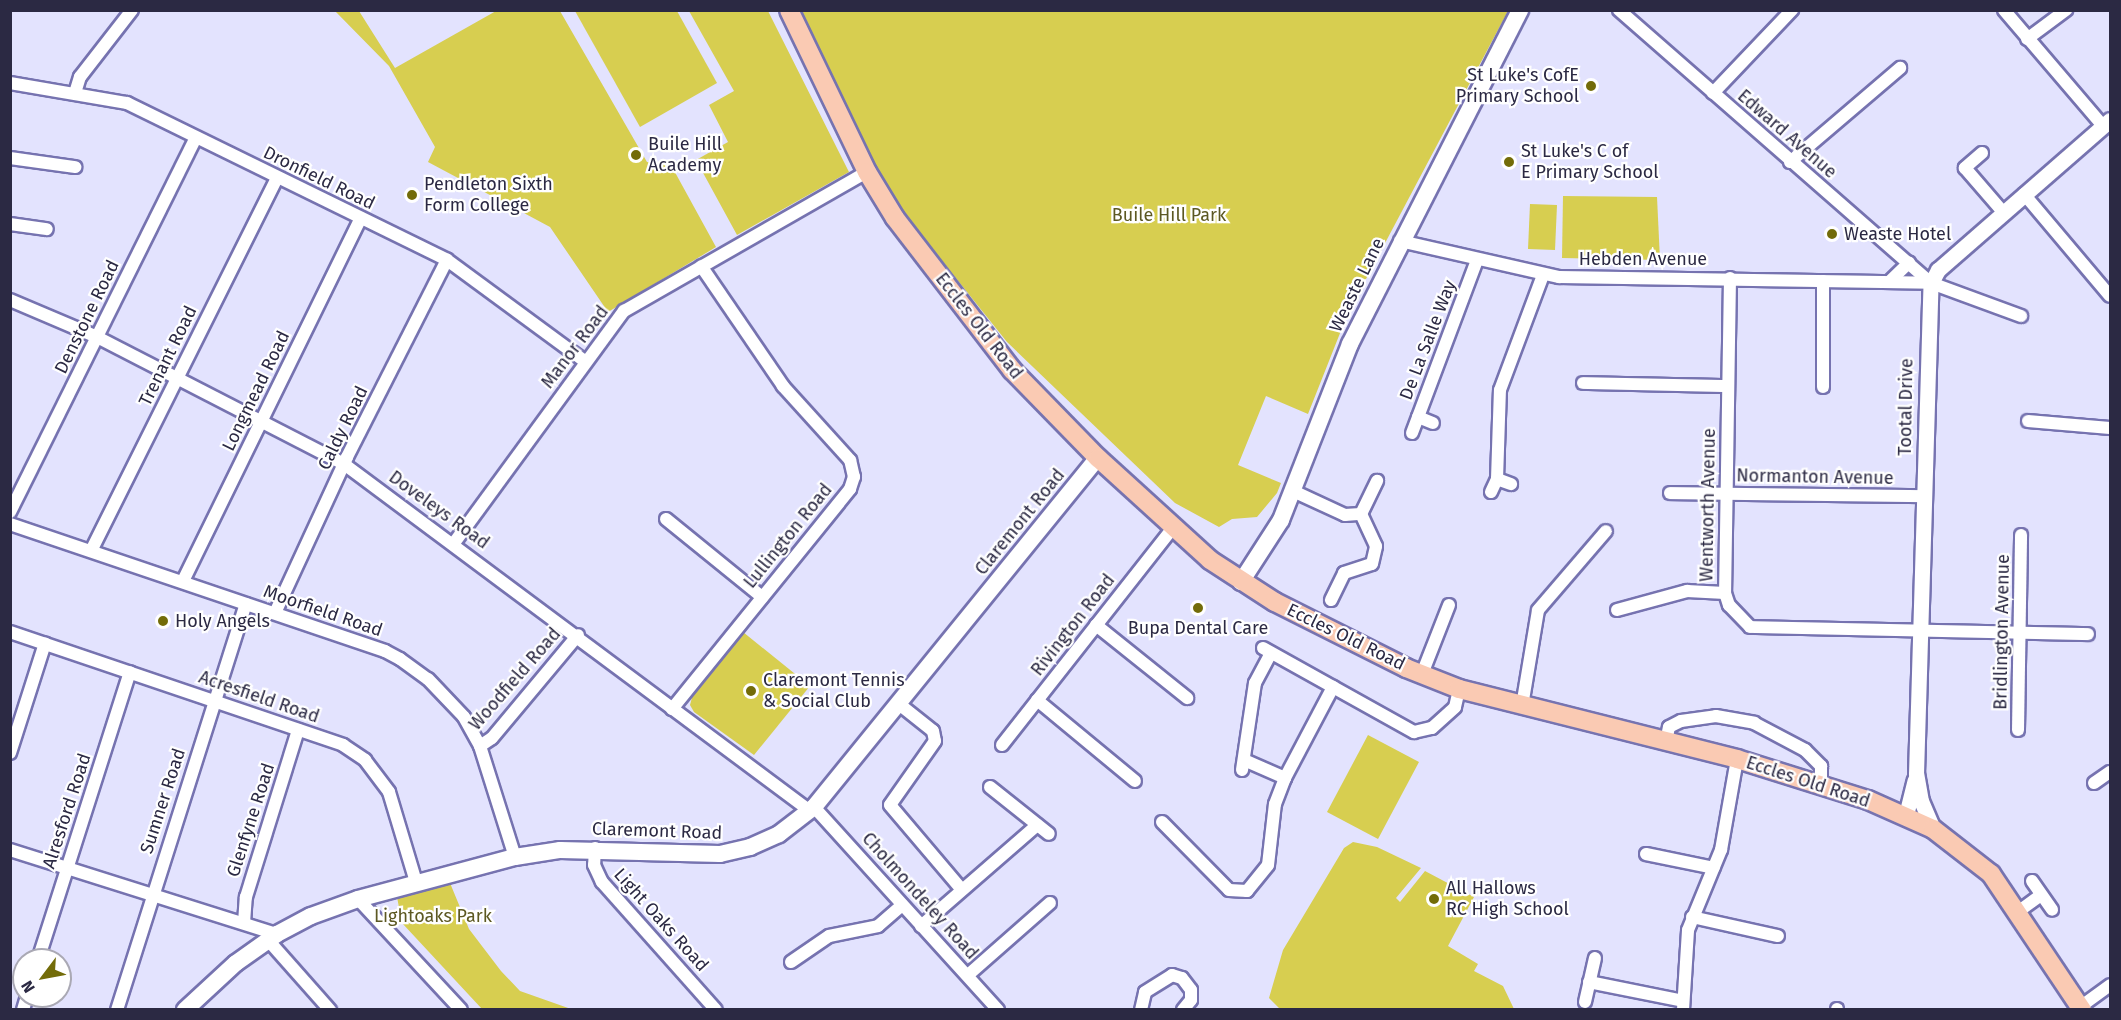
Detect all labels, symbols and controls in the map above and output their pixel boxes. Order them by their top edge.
place label: St Luke's CofE Primary School [1456,65,1579,107]
marker: St Luke's CofE Primary School [1584,79,1598,93]
street label: Edward Avenue [1733,85,1841,183]
place label: Buile Hill Academy [648,134,722,176]
place label: St Luke's C of E Primary School [1521,141,1659,184]
street label: Dronfield Road [260,142,378,214]
marker: Buile Hill Academy [629,148,643,162]
marker: St Luke's C of E Primary School [1502,155,1516,169]
place label: Pendleton Sixth Form College [424,174,553,216]
marker: Pendleton Sixth Form College [405,188,419,202]
park label: Buile Hill Park [1112,204,1226,226]
place label: Weaste Hotel [1844,223,1951,245]
marker: Weaste Hotel [1825,227,1839,241]
street label: Weaste Lane [1325,234,1389,336]
street label: Hebden Avenue [1579,248,1707,270]
street label: Denstone Road [50,257,124,377]
street label: Eccles Old Road [931,269,1027,383]
street label: De La Salle Way [1395,277,1461,403]
street label: Manor Road [537,301,613,393]
street label: Trenant Road [134,302,202,410]
street label: Longmead Road [218,327,294,455]
street label: Tootal Drive [1894,358,1918,456]
street label: Caldy Road [313,383,373,473]
street label: Wentworth Avenue [1696,428,1720,582]
street label: Claremont Road [971,465,1069,579]
street label: Normanton Avenue [1736,465,1894,489]
street label: Doveleys Road [385,466,493,554]
street label: Lullington Road [739,479,837,593]
street label: Bridlington Avenue [1990,554,2014,710]
street label: Rivington Road [1027,570,1119,680]
street label: Moorfield Road [261,581,385,641]
street label: Eccles Old Road [1283,599,1409,675]
marker: Bupa Dental Care [1191,601,1205,615]
place label: Holy Angels [175,610,270,632]
marker: Holy Angels [156,614,170,628]
place label: Bupa Dental Care [1128,617,1268,639]
street label: Woodfield Road [465,623,565,735]
street label: Acresfield Road [196,666,322,728]
place label: Claremont Tennis & Social Club [763,670,905,712]
marker: Claremont Tennis & Social Club [744,684,758,698]
street label: Sumner Road [136,746,190,856]
street label: Alresford Road [38,751,96,871]
street label: Eccles Old Road [1743,752,1873,812]
street label: Glenfyne Road [222,760,280,880]
street label: Claremont Road [591,818,723,844]
street label: Cholmondeley Road [857,828,983,964]
street label: Light Oaks Road [609,864,713,976]
place label: All Hallows RC High School [1446,878,1569,920]
marker: All Hallows RC High School [1427,892,1441,906]
park label: Lightoaks Park [374,905,492,927]
north arrow [12,948,72,1008]
text: N [17,977,39,996]

